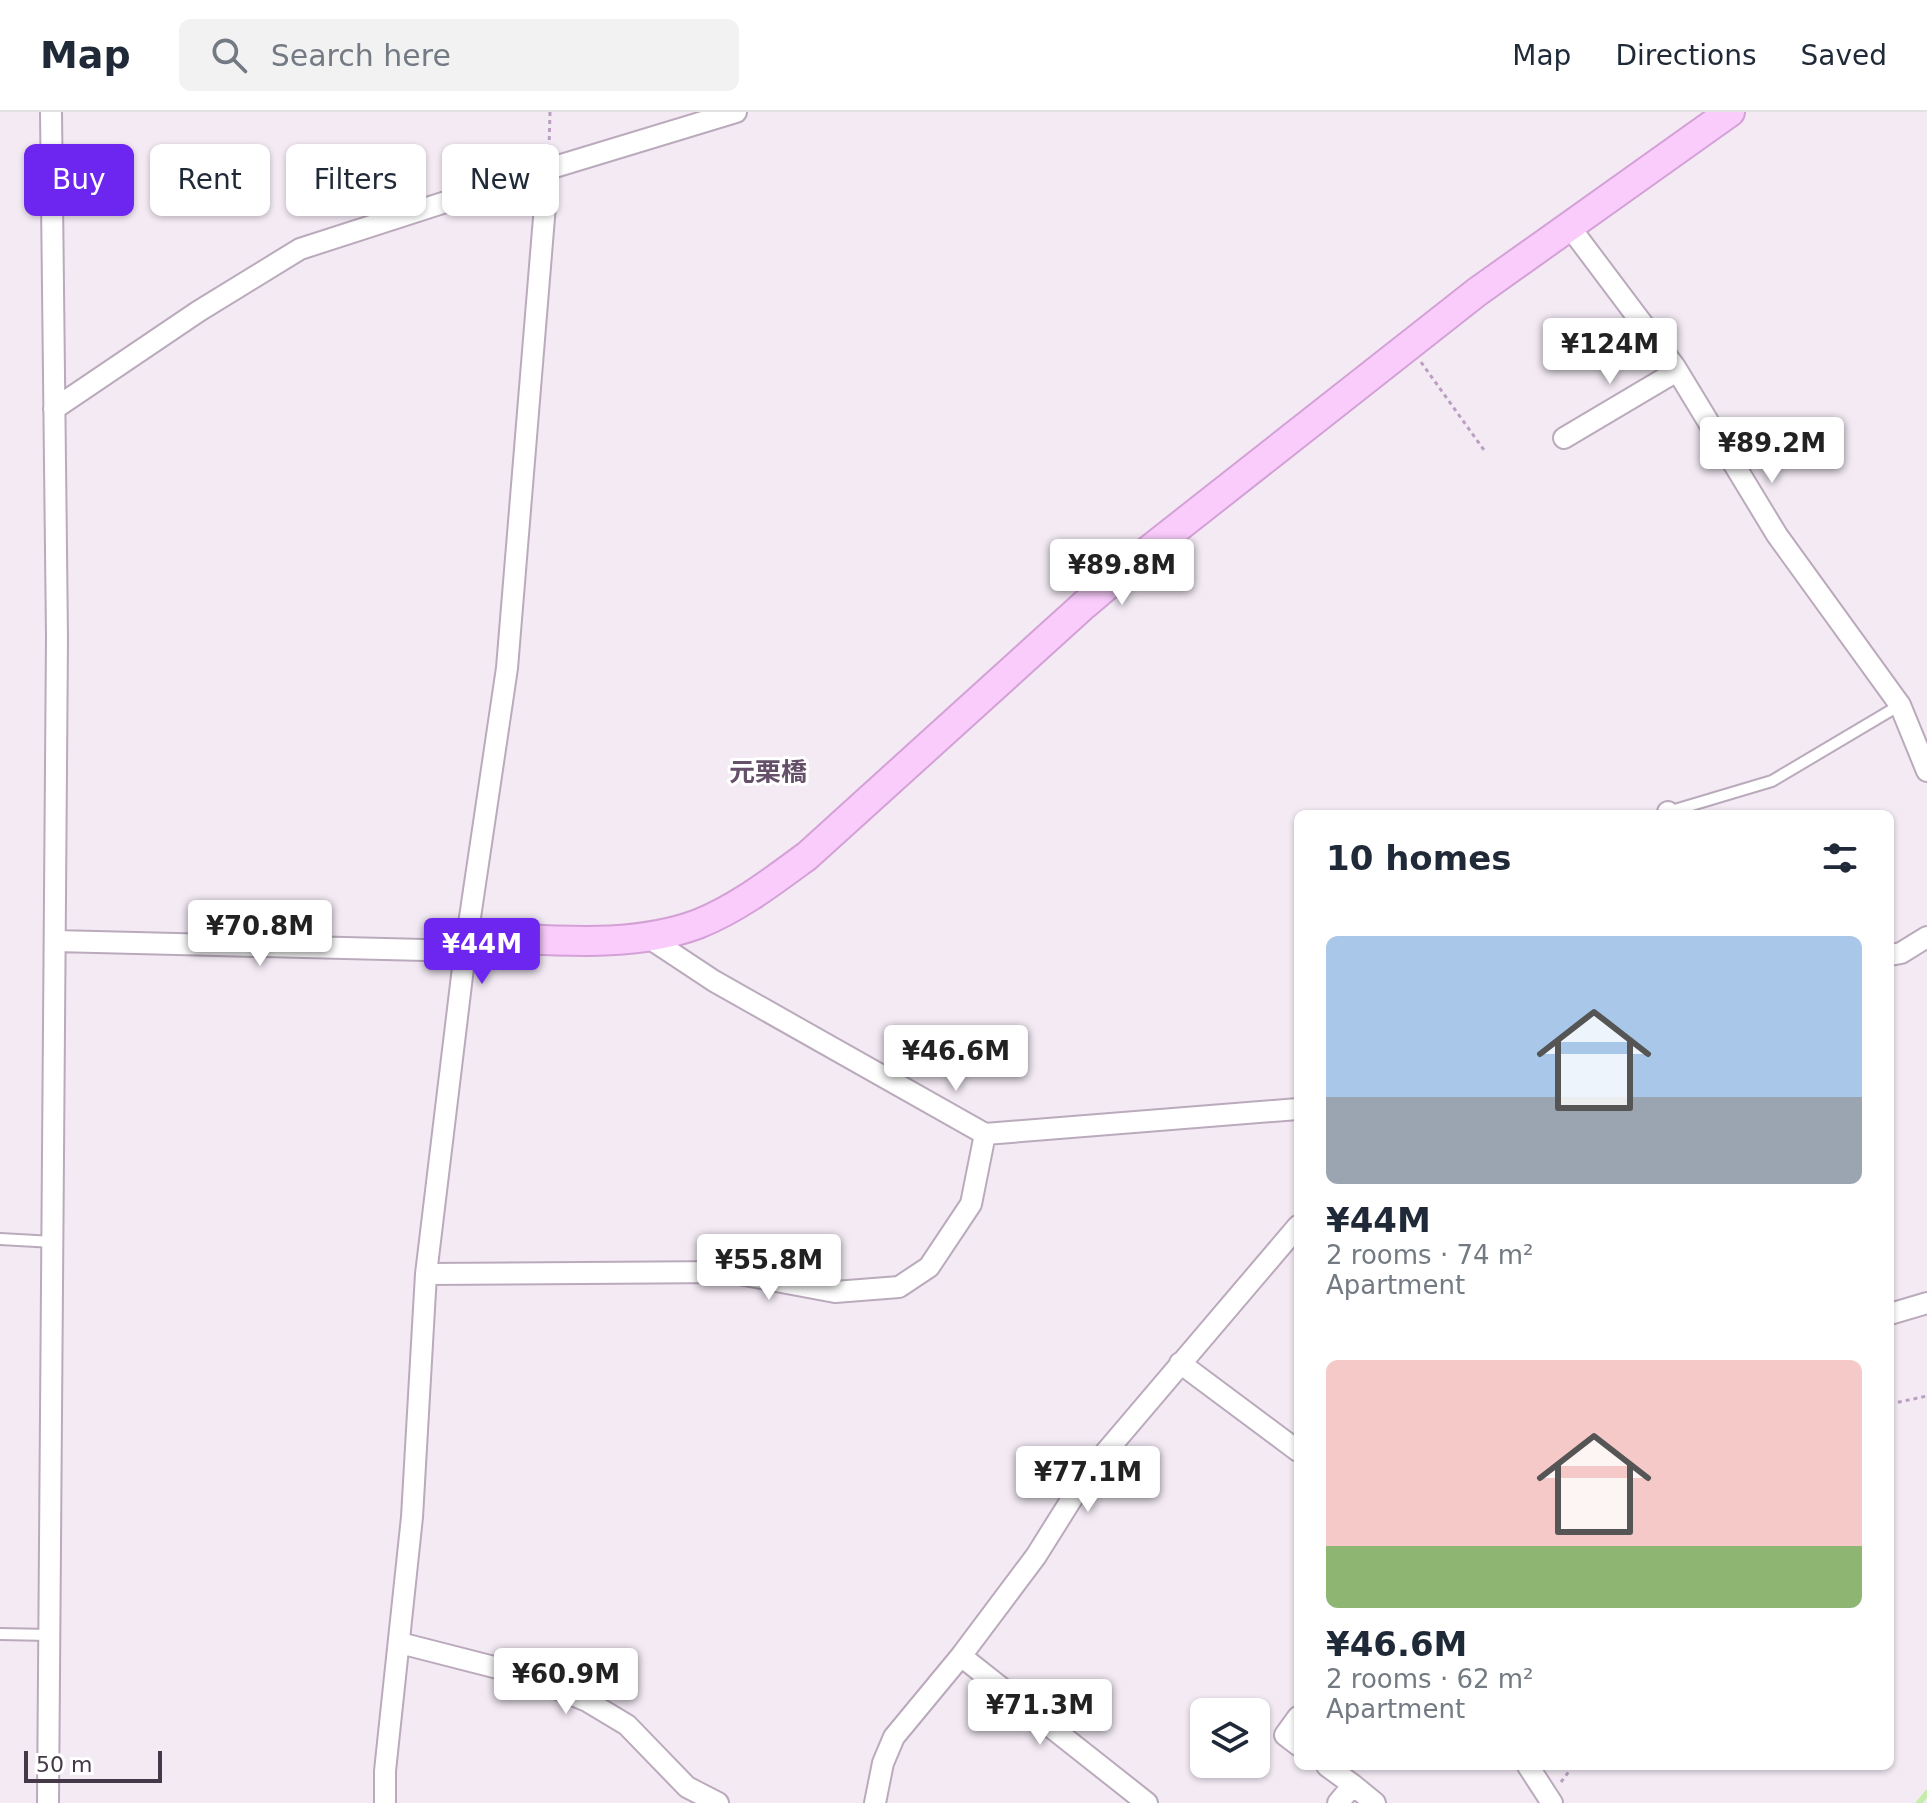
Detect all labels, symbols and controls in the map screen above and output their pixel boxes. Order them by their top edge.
search box [179,19,739,91]
text: Map [40,33,131,77]
icon: search [207,33,251,77]
text: Search here [271,38,451,73]
text: Map [1512,39,1571,72]
text: Directions [1615,39,1756,72]
text: Saved [1800,39,1887,72]
chip: Buy [24,144,134,216]
chip: Rent [150,144,270,216]
chip: Filters [286,144,426,216]
chip: New [442,144,559,216]
pin: ¥124M [1554,318,1666,386]
text: ¥124M [1561,329,1659,359]
pin: ¥89.2M [1707,417,1837,485]
text: ¥89.2M [1718,428,1826,458]
pin: ¥89.8M [1057,539,1187,607]
text: ¥89.8M [1068,550,1176,580]
district label: 元栗橋 [729,757,807,787]
icon: filters [1818,836,1862,880]
text: 10 homes [1326,838,1511,878]
pin: ¥70.8M [195,900,325,968]
text: ¥70.8M [206,911,314,941]
pin: ¥44M [435,918,529,986]
text: ¥44M [442,929,522,959]
icon: home [1522,988,1666,1132]
pin: ¥46.6M [891,1025,1021,1093]
text: ¥46.6M [902,1036,1010,1066]
text: ¥44M [1326,1200,1431,1240]
pin: ¥55.8M [704,1234,834,1302]
text: 2 rooms · 74 m² [1326,1240,1534,1270]
text: ¥55.8M [715,1245,823,1275]
text: Apartment [1326,1270,1465,1300]
icon: home [1522,1412,1666,1556]
pin: ¥77.1M [1023,1446,1153,1514]
text: ¥77.1M [1034,1457,1142,1487]
text: ¥46.6M [1326,1624,1467,1664]
pin: ¥60.9M [501,1648,631,1716]
text: ¥60.9M [512,1659,620,1689]
text: 2 rooms · 62 m² [1326,1664,1534,1694]
pin: ¥71.3M [975,1679,1105,1747]
text: ¥71.3M [986,1690,1094,1720]
text: Apartment [1326,1694,1465,1724]
map controls [1190,1698,1270,1778]
button: layers [1190,1698,1270,1778]
scale bar [24,1747,162,1783]
text: 50 m [36,1752,92,1777]

